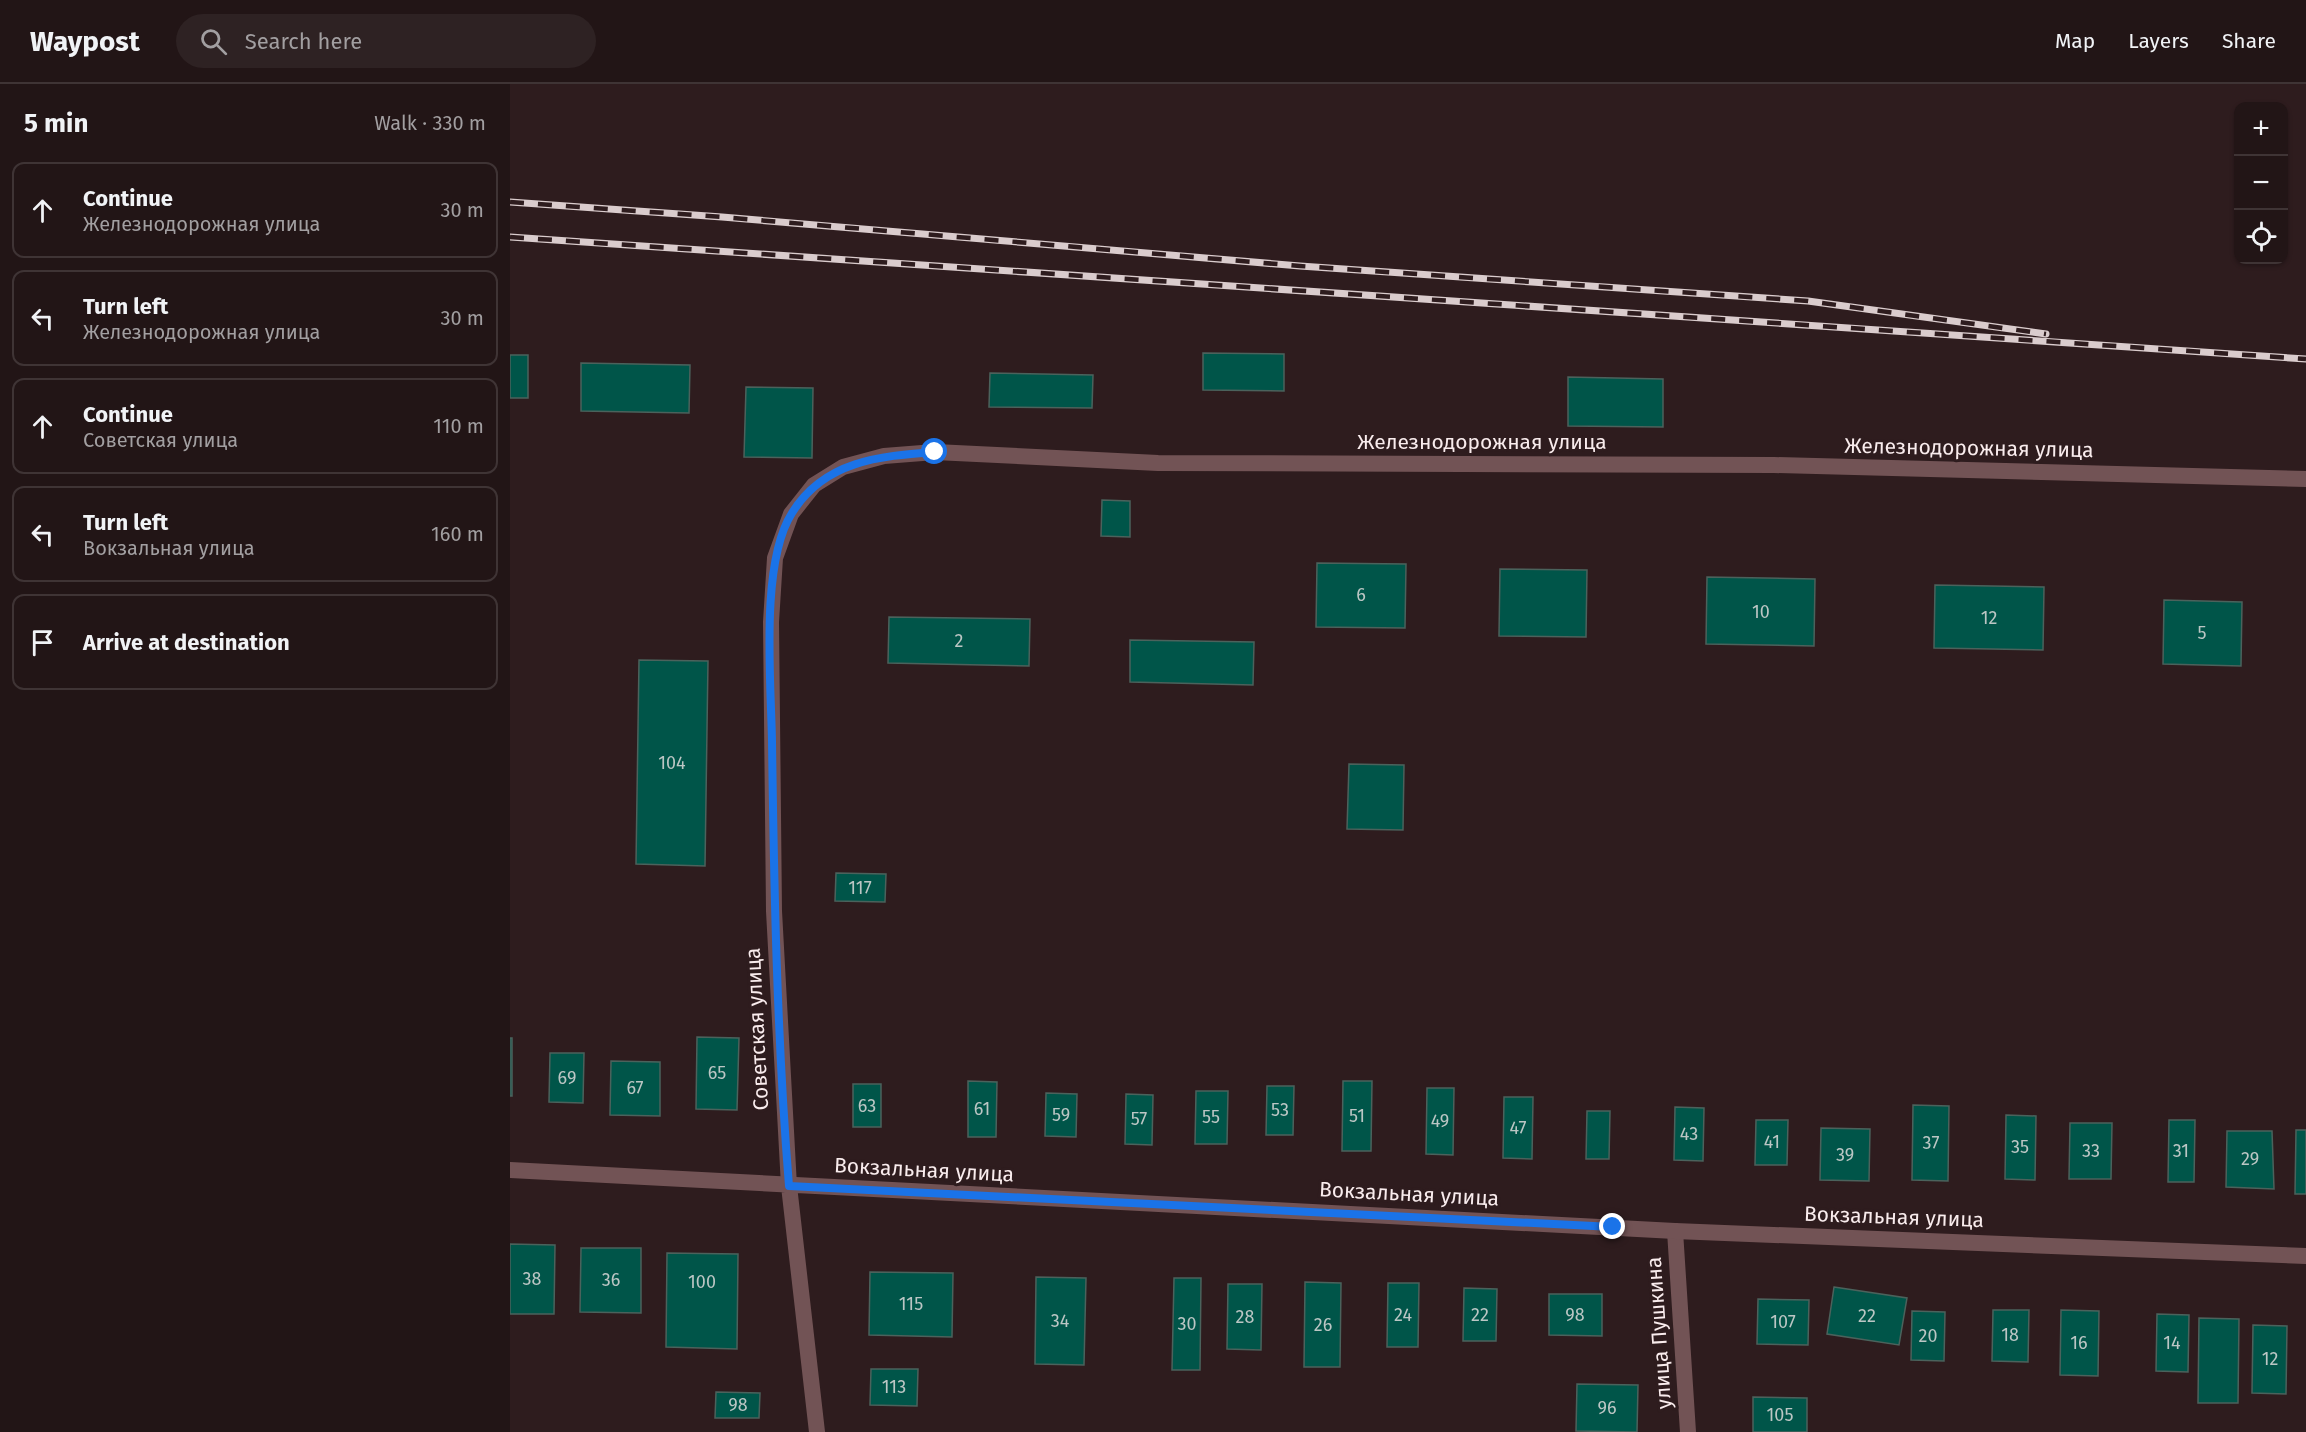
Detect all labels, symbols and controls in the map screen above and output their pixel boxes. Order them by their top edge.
search box [176,14,596,68]
text: Waypost [30,25,140,58]
icon: search [197,25,230,58]
text: Search here [245,28,362,55]
text: Map [2055,28,2095,54]
text: Layers [2128,28,2189,54]
text: Share [2222,28,2276,54]
map controls [2234,102,2288,264]
button: + [2234,102,2288,156]
text: 5 min [24,108,88,139]
text: Walk · 330 m [374,111,486,135]
button: − [2234,156,2288,210]
text: Continue [83,185,173,212]
icon: ahead [26,194,59,227]
text: 30 m [440,198,484,222]
button: locate [2234,210,2288,264]
text: Железнодорожная улица [83,212,320,236]
text: Turn left [83,293,168,320]
icon: left [26,302,59,335]
text: 30 m [440,306,484,330]
text: Железнодорожная улица [83,320,320,344]
text: Continue [83,401,173,428]
icon: ahead [26,410,59,443]
text: 110 m [433,414,484,438]
text: Советская улица [83,428,238,452]
street label: Железнодорожная улица [1357,429,1607,455]
street label: Железнодорожная улица [1844,433,2094,463]
route start [921,438,947,464]
text: Turn left [83,509,168,536]
icon: left [26,518,59,551]
text: 160 m [431,522,484,546]
text: Вокзальная улица [83,536,255,560]
house number: 6 [1356,584,1366,606]
house number: 10 [1752,601,1770,623]
house number: 12 [1981,607,1997,629]
house number: 5 [2197,622,2207,644]
icon: arrive [26,626,59,659]
text: Arrive at destination [83,629,290,656]
house number: 2 [955,630,964,652]
house number: 104 [658,752,686,774]
house number: 117 [848,877,872,899]
street label: Советская улица [740,947,774,1111]
house number: 65 [708,1062,726,1084]
house number: 69 [558,1067,576,1089]
house number: 67 [626,1077,644,1099]
house number: 63 [858,1095,876,1117]
house number: 61 [974,1098,990,1120]
house number: 53 [1271,1099,1289,1121]
house number: 59 [1052,1104,1070,1126]
house number: 51 [1349,1105,1365,1127]
house number: 55 [1202,1106,1220,1128]
house number: 57 [1131,1108,1147,1130]
house number: 49 [1431,1110,1449,1132]
house number: 47 [1509,1117,1527,1139]
house number: 43 [1680,1123,1698,1145]
house number: 41 [1764,1131,1780,1153]
house number: 37 [1923,1132,1939,1154]
house number: 35 [2011,1136,2029,1158]
house number: 33 [2082,1140,2100,1162]
house number: 31 [2173,1140,2189,1162]
house number: 39 [1836,1144,1854,1166]
house number: 29 [2241,1148,2259,1170]
street label: Вокзальная улица [833,1152,1015,1188]
street label: Вокзальная улица [1318,1176,1500,1212]
street label: Вокзальная улица [1804,1201,1984,1233]
route end [1599,1213,1625,1239]
street label: улица Пушкина [1641,1256,1677,1410]
house number: 38 [523,1268,542,1290]
house number: 36 [602,1269,620,1291]
house number: 100 [688,1271,716,1293]
house number: 115 [899,1293,923,1315]
house number: 24 [1394,1304,1412,1326]
house number: 22 [1471,1304,1489,1326]
house number: 98 [1565,1304,1585,1326]
house number: 22 [1858,1305,1876,1327]
house number: 28 [1236,1306,1254,1328]
house number: 34 [1051,1310,1070,1332]
house number: 107 [1770,1311,1796,1333]
house number: 30 [1177,1313,1197,1335]
house number: 26 [1314,1314,1332,1336]
house number: 18 [2001,1324,2019,1346]
house number: 20 [1919,1325,1937,1347]
house number: 16 [2070,1332,2088,1354]
house number: 14 [2163,1332,2181,1354]
house number: 12 [2262,1348,2278,1370]
house number: 113 [882,1376,906,1398]
house number: 98 [728,1394,748,1416]
house number: 96 [1597,1397,1617,1419]
house number: 105 [1767,1404,1793,1426]

